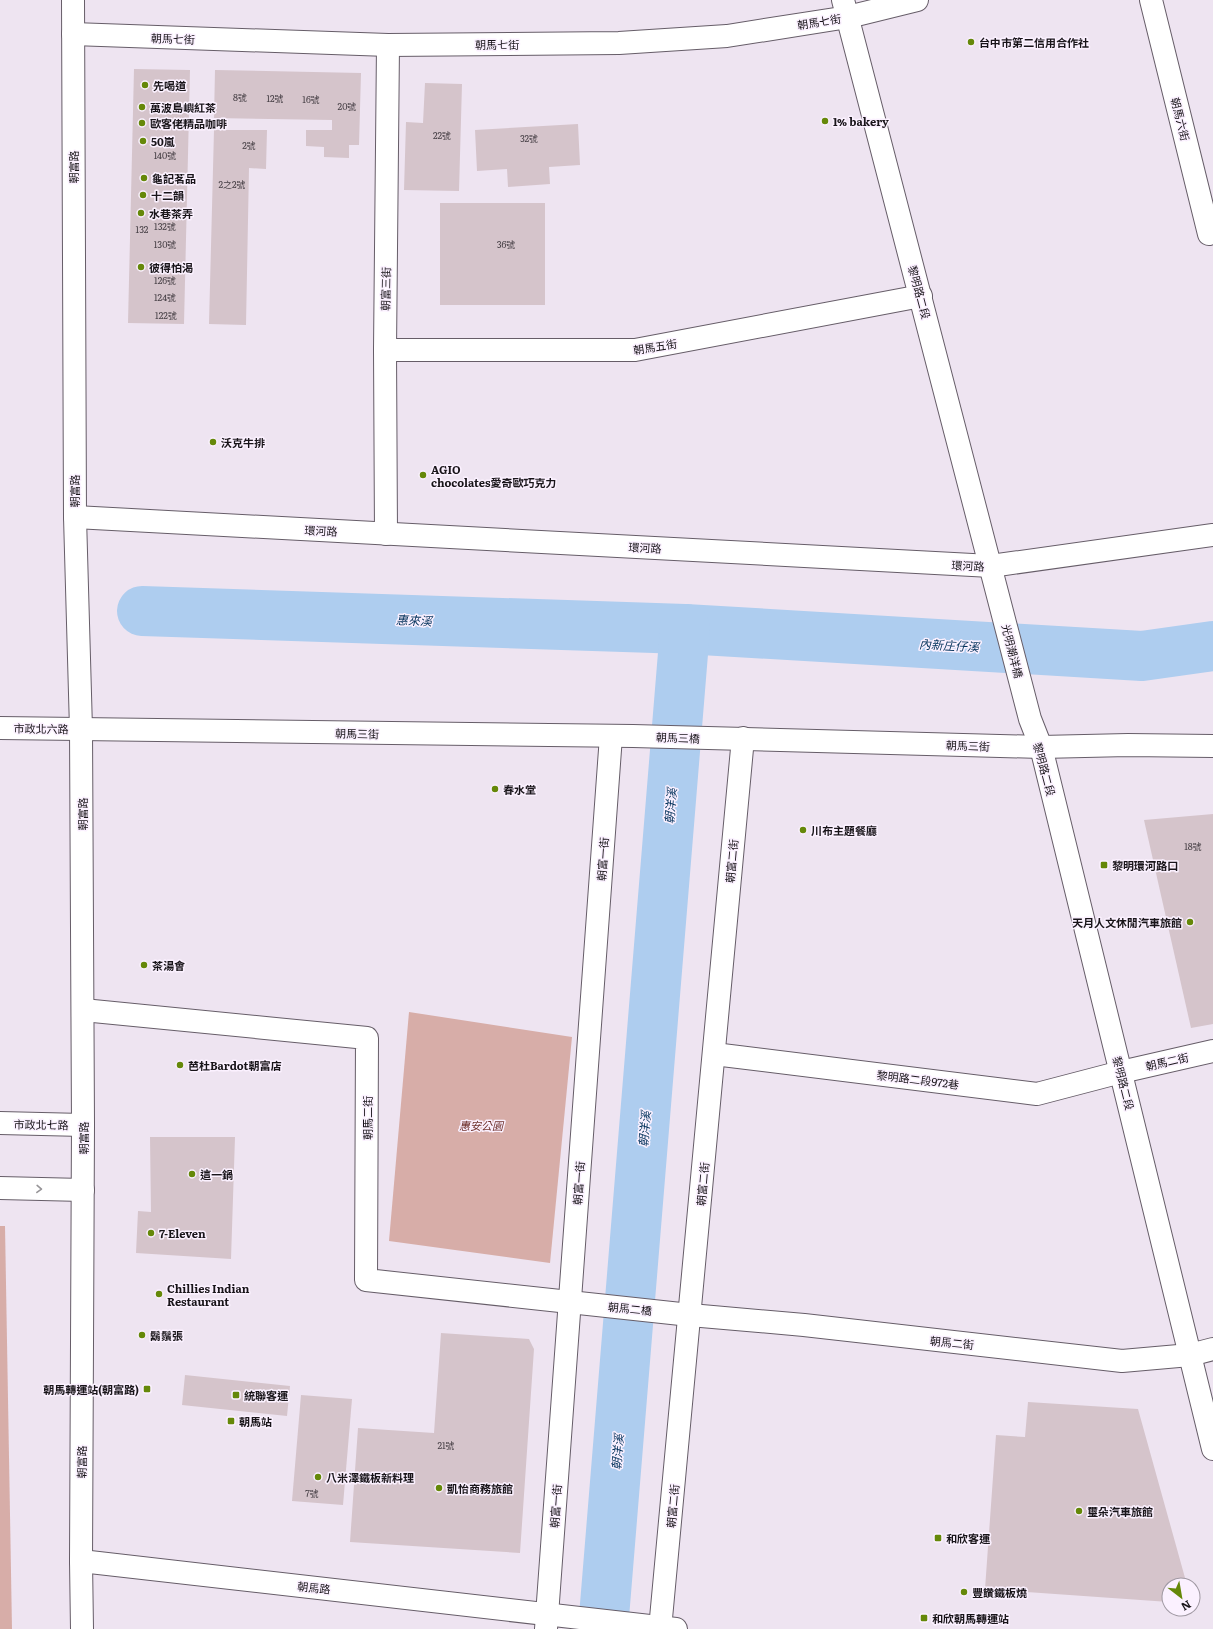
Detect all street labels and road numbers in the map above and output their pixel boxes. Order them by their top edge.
street label: 朝馬七街 [796,10,842,32]
street label: 朝馬七街 [151,29,195,47]
street label: 朝馬七街 [475,36,519,52]
street label: 朝馬六街 [1168,96,1194,142]
street label: 朝富路 [65,151,81,184]
street label: 黎明路二段 [905,263,935,321]
street label: 朝富三街 [377,267,393,311]
street label: 朝馬五街 [632,335,678,357]
street label: 朝富路 [66,475,82,508]
street label: 環河路 [304,521,338,539]
street label: 環河路 [628,538,662,556]
street label: 環河路 [951,556,985,574]
street label: 光明潮洋橋 [999,622,1027,680]
street label: 市政北六路 [13,720,69,736]
street label: 朝馬三街 [335,725,379,741]
street label: 朝馬三橋 [656,728,700,746]
street label: 朝馬三街 [946,736,990,754]
street label: 黎明路二段 [1030,740,1060,798]
street label: 朝富路 [74,798,90,831]
street label: 朝富一街 [592,836,612,882]
street label: 朝富二街 [721,838,741,884]
street label: 朝馬二街 [1144,1048,1190,1074]
street label: 黎明路二段 [1110,1054,1138,1112]
street label: 黎明路二段972巷 [876,1066,960,1092]
street label: 朝馬二街 [359,1096,375,1140]
street label: 市政北七路 [13,1116,69,1132]
street label: 朝富路 [75,1122,91,1155]
street label: 朝富一街 [568,1160,588,1206]
street label: 朝富二街 [692,1161,712,1207]
street label: 朝馬二橋 [607,1298,653,1318]
street label: 朝馬二街 [929,1332,975,1352]
street label: 朝富路 [73,1445,89,1479]
street label: 朝富一街 [545,1483,565,1529]
street label: 朝富二街 [662,1483,682,1529]
street label: 朝馬路 [297,1577,331,1597]

